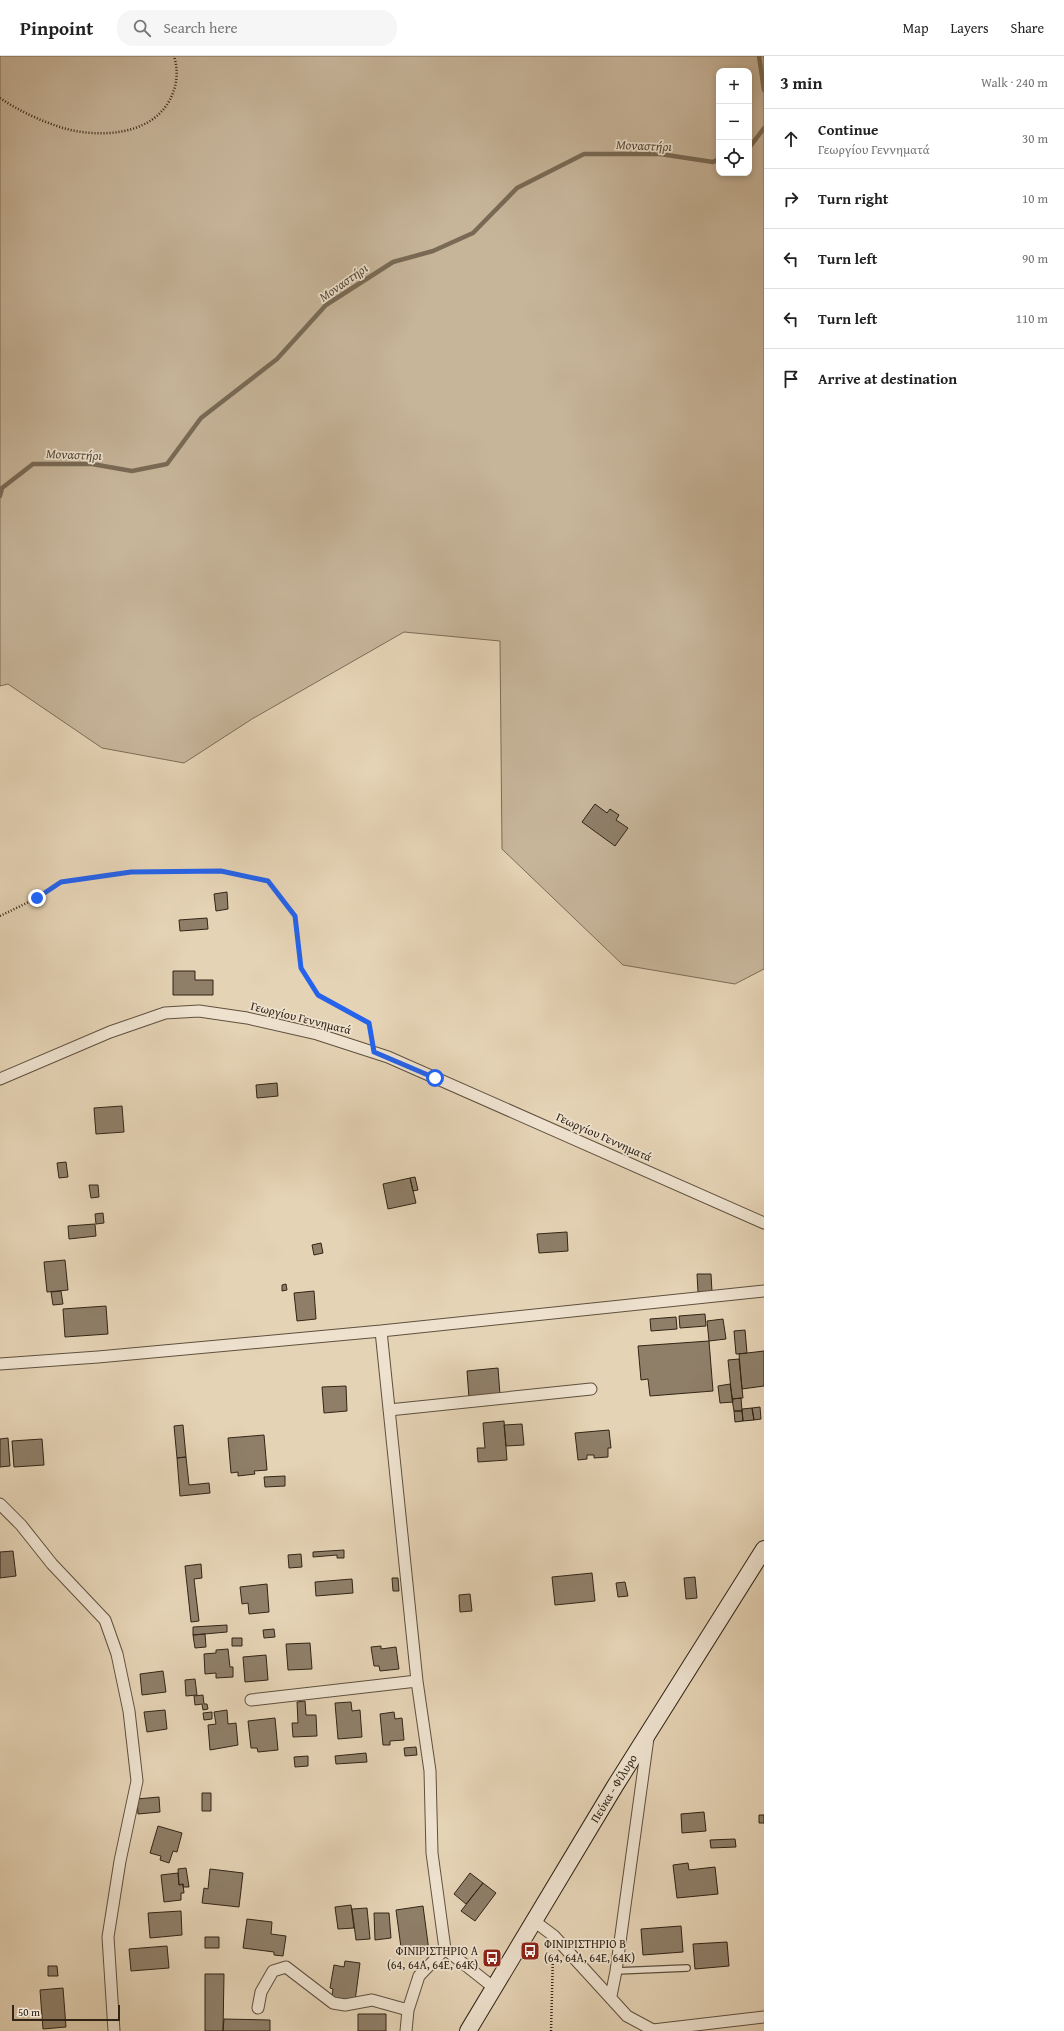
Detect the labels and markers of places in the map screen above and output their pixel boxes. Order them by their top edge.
place label: ΦΙΝΙΡΙΣΤΗΡΙΟ B (64, 64Α, 64Ε, 64Κ) [544,1935,635,1966]
bus stop icon: ΦΙΝΙΡΙΣΤΗΡΙΟ B (64, 64Α, 64Ε, 64Κ) [519,1940,541,1962]
place label: ΦΙΝΙΡΙΣΤΗΡΙΟ A (64, 64Α, 64Ε, 64Κ) [387,1942,479,1973]
bus stop icon: ΦΙΝΙΡΙΣΤΗΡΙΟ A (64, 64Α, 64Ε, 64Κ) [481,1947,503,1969]

